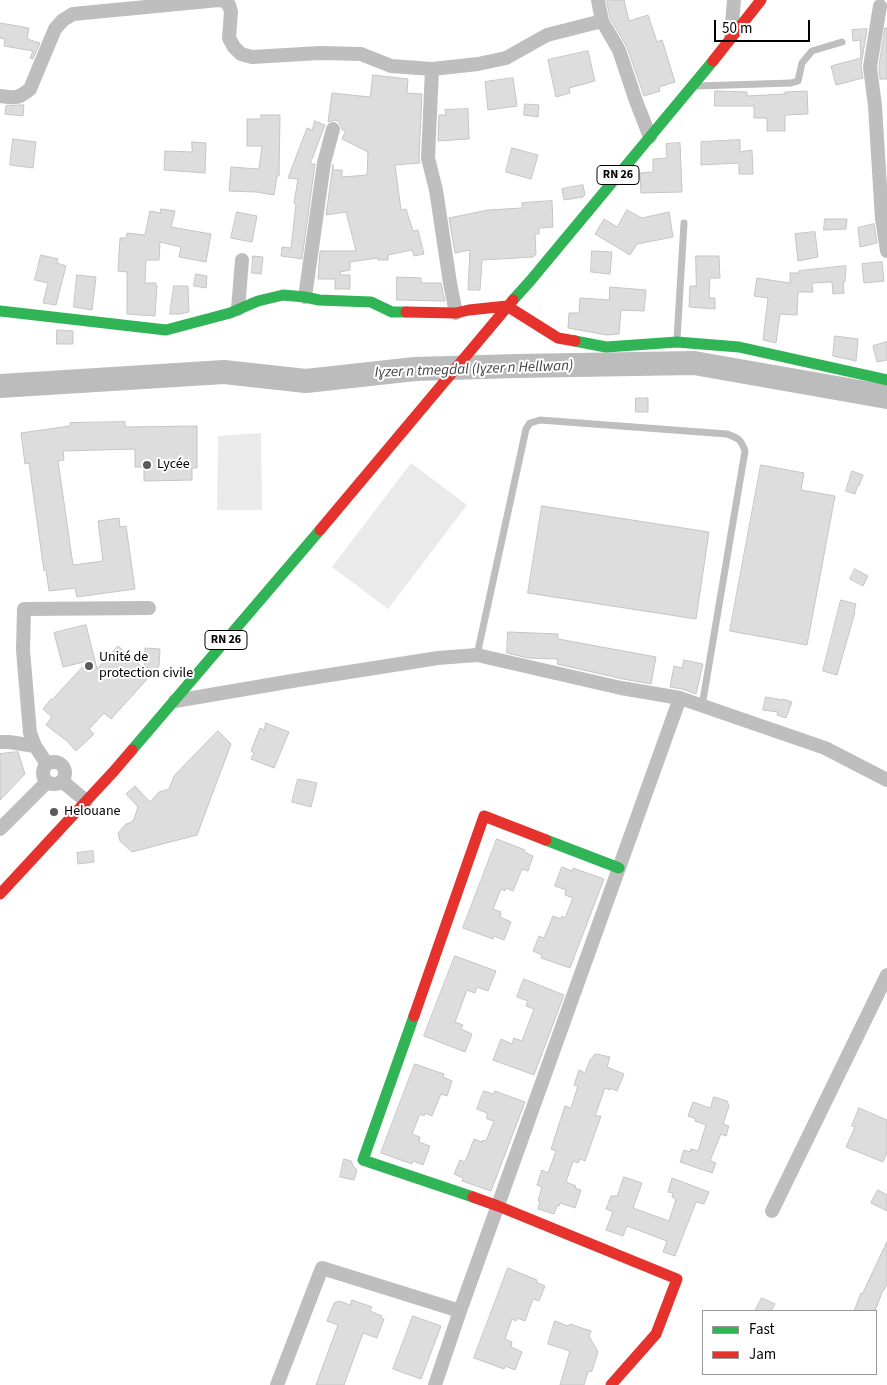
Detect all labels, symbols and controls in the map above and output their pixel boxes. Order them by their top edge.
scale bar [717,10,813,42]
text: 50 m [722,18,752,39]
road number: RN 26 [597,166,639,184]
water label: Iɣzer n tmegdal (Iɣzer n Hellwan) [374,358,574,382]
place label: Lycée [157,457,190,473]
marker: Lycée [141,459,153,471]
road number: RN 26 [205,630,247,650]
place label: Unité de protection civile [99,650,193,682]
marker: Unité de protection civile [83,660,95,672]
place label: Helouane [64,804,121,820]
marker: Helouane [48,806,60,818]
legend [702,1310,877,1375]
text: Fast [749,1319,775,1340]
text: Jam [749,1344,776,1365]

